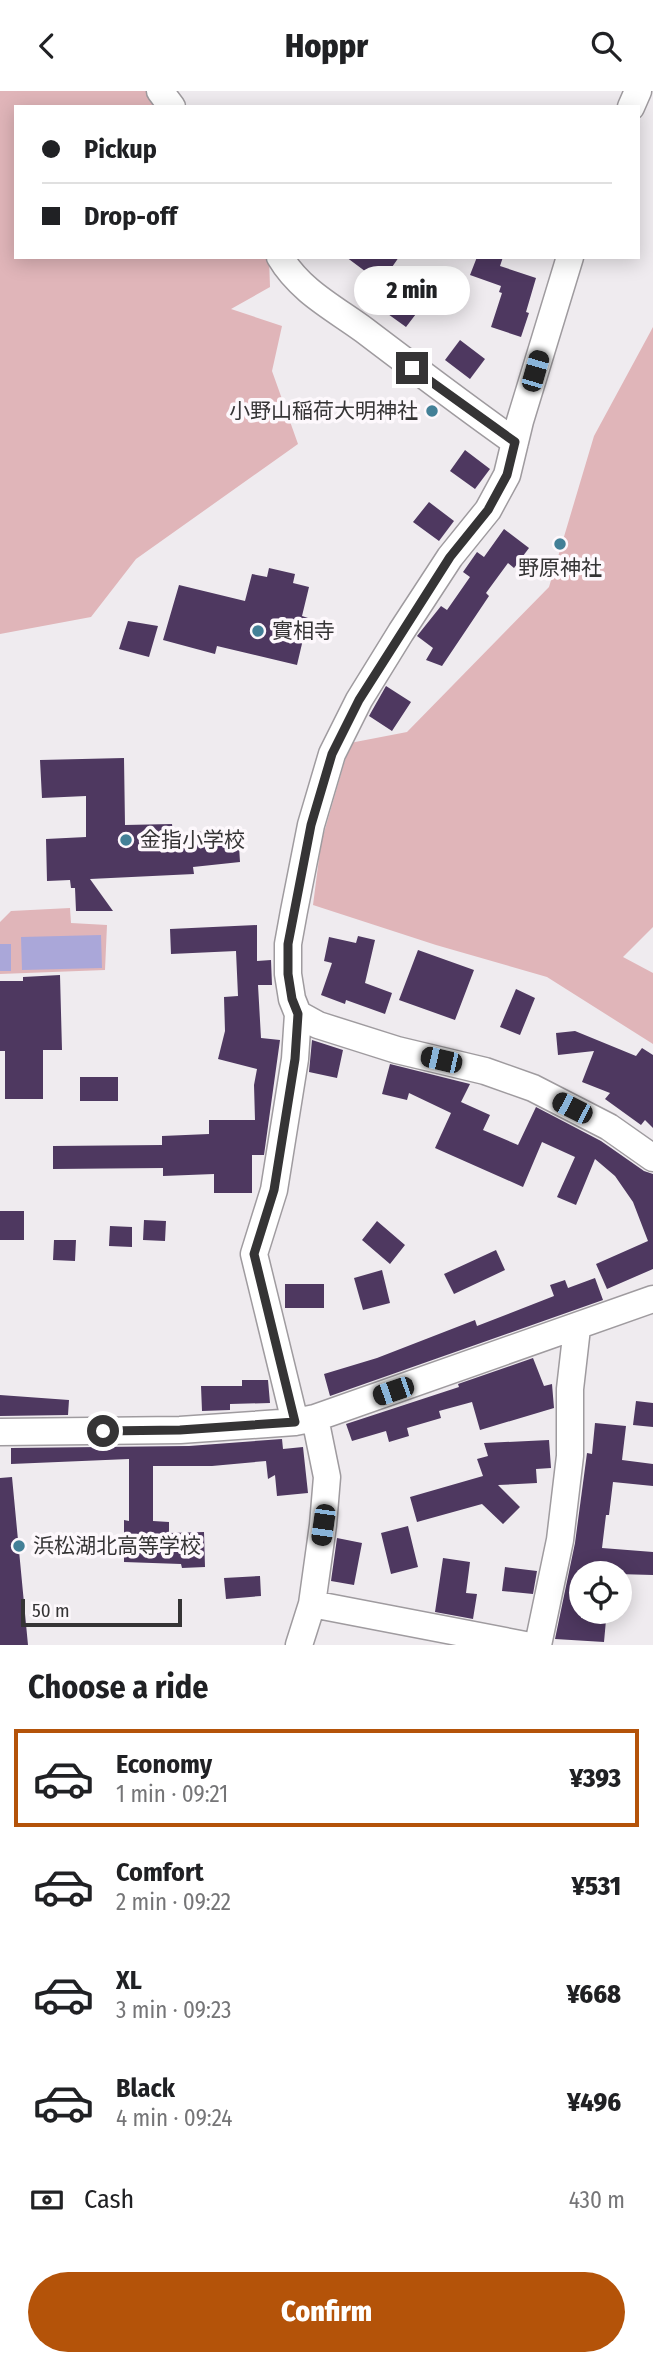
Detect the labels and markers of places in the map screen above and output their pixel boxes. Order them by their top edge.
place label: 小野山稲荷大明神社 [229,398,418,424]
marker: 小野山稲荷大明神社 [424,403,440,419]
marker: 野原神社 [552,536,568,552]
place label: 野原神社 [518,555,602,581]
place label: 實相寺 [272,618,335,644]
marker: 實相寺 [250,623,266,639]
place label: 金指小学校 [140,827,245,853]
marker: 金指小学校 [118,832,134,848]
place label: 浜松湖北高等学校 [33,1533,201,1559]
marker: 浜松湖北高等学校 [11,1538,27,1554]

